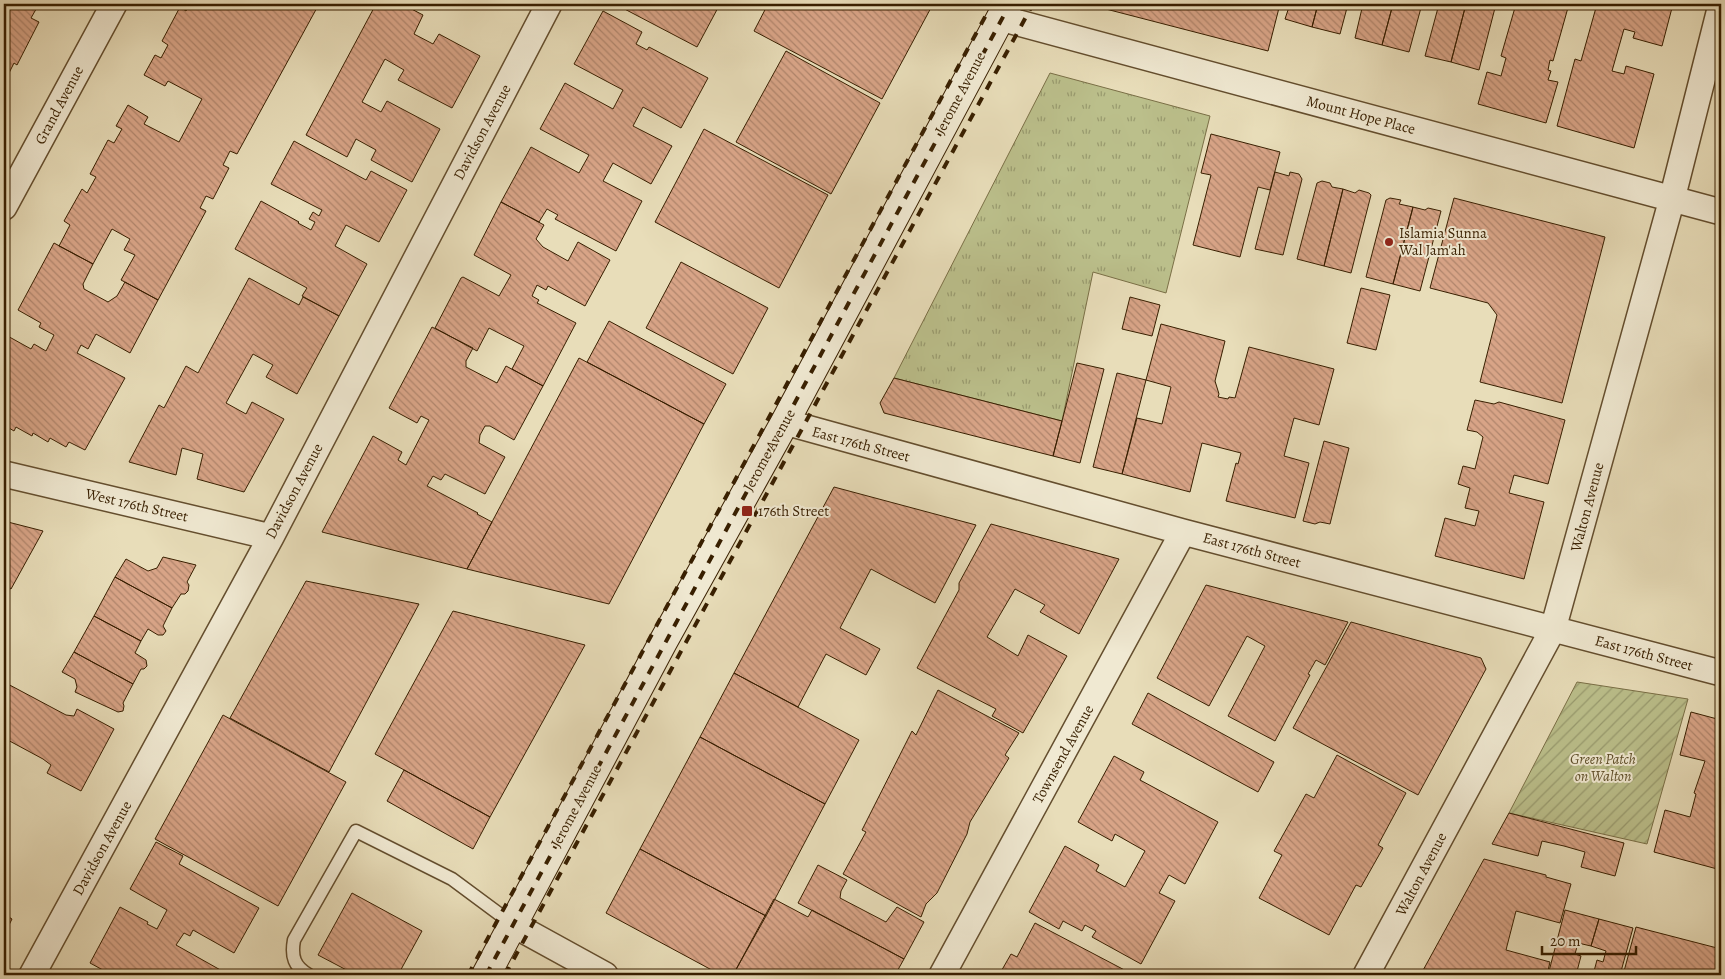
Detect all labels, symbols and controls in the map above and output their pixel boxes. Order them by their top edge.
street label: Jerome Avenue [930,48,990,138]
street label: Grand Avenue [30,62,88,148]
street label: Davidson Avenue [448,80,516,183]
street label: Mount Hope Place [1304,91,1418,139]
place label: Islamia Sunna Wal Jam'ah [1398,223,1487,260]
marker: Islamia Sunna Wal Jam'ah [1383,236,1395,248]
street label: Jerome Avenue [738,405,800,495]
street label: East 176th Street [810,421,912,467]
street label: Davidson Avenue [260,439,328,542]
street label: Walton Avenue [1565,460,1609,555]
street label: West 176th Street [83,483,190,527]
place label: 176th Street [758,501,829,521]
marker: 176th Street [740,504,754,518]
street label: East 176th Street [1201,527,1303,573]
street label: East 176th Street [1593,630,1695,676]
street label: Townsend Avenue [1028,701,1099,807]
park label: Green Patch on Walton [1570,749,1636,786]
street label: Jerome Avenue [546,761,606,851]
street label: Davidson Avenue [68,797,136,899]
street label: Walton Avenue [1390,829,1451,920]
scale bar [1542,924,1636,956]
text: 20 m [1550,931,1581,951]

